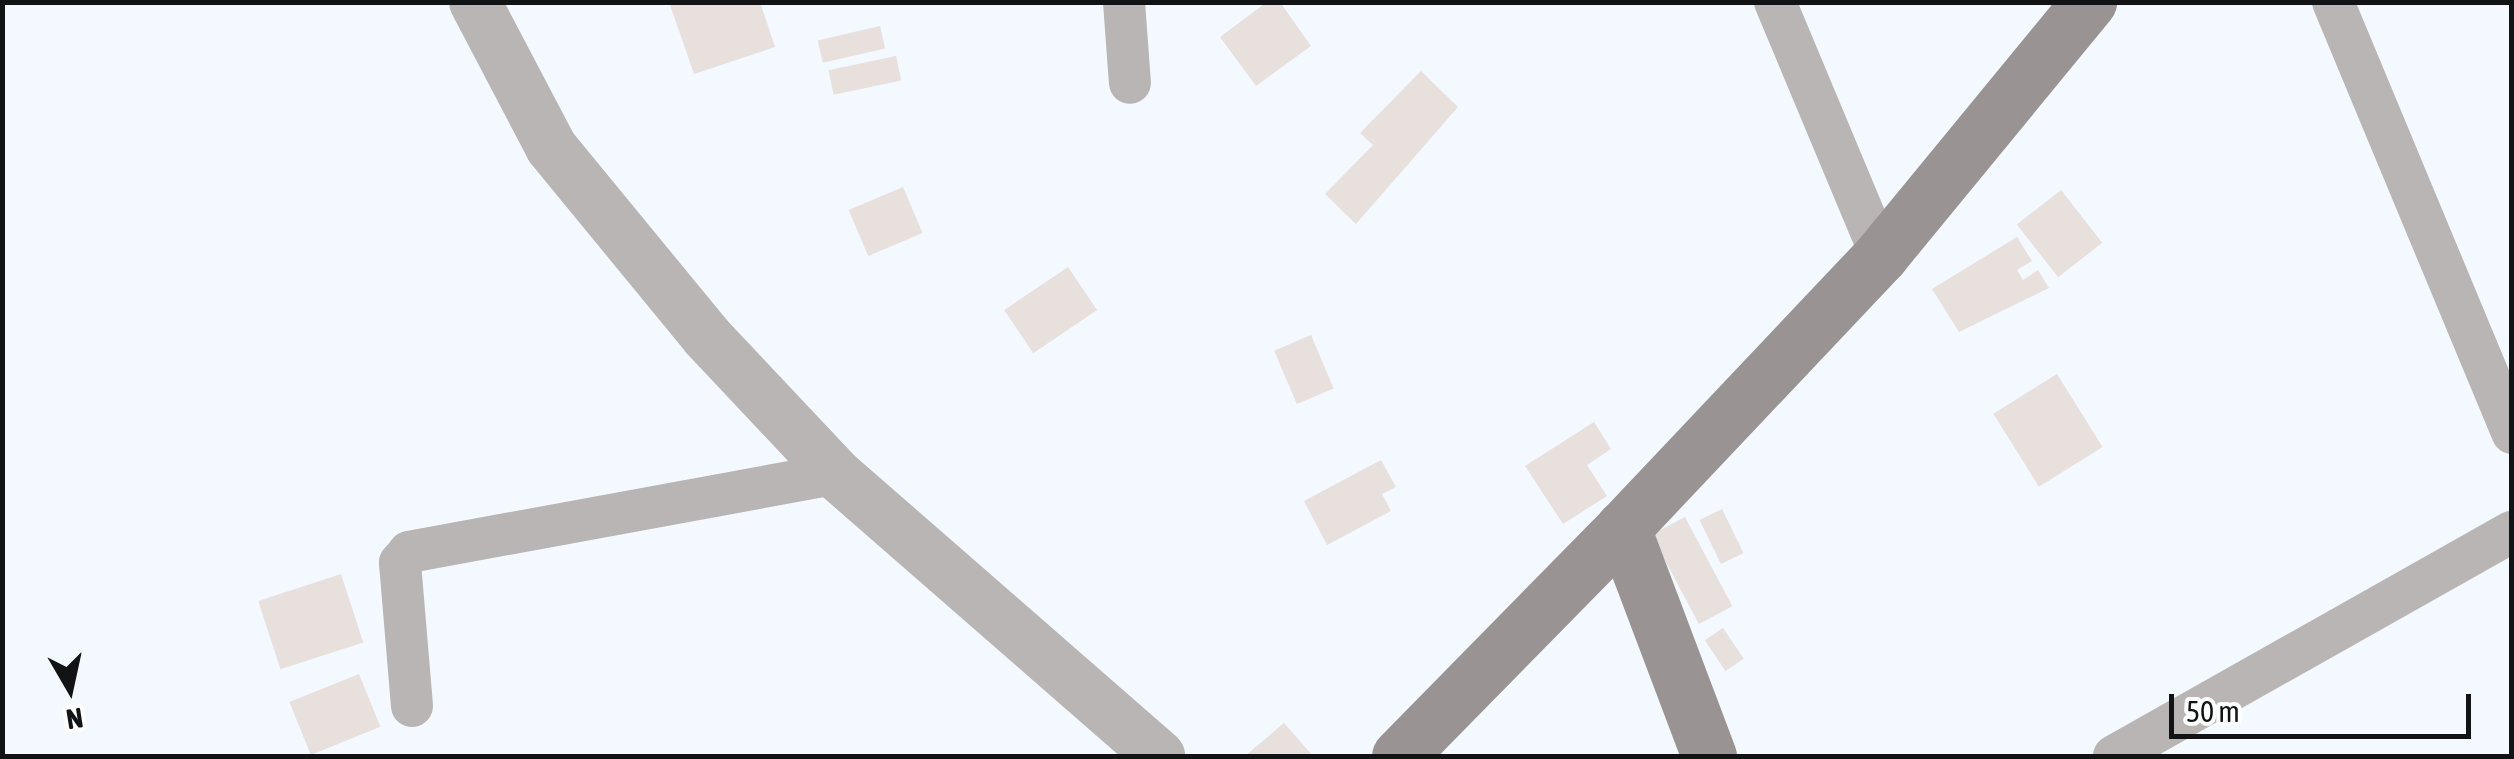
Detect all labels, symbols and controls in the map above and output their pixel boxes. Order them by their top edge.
north arrow [20,639,120,739]
scale bar [2174,674,2476,736]
text: 50 m [2186,694,2240,728]
text: N [64,702,85,736]

